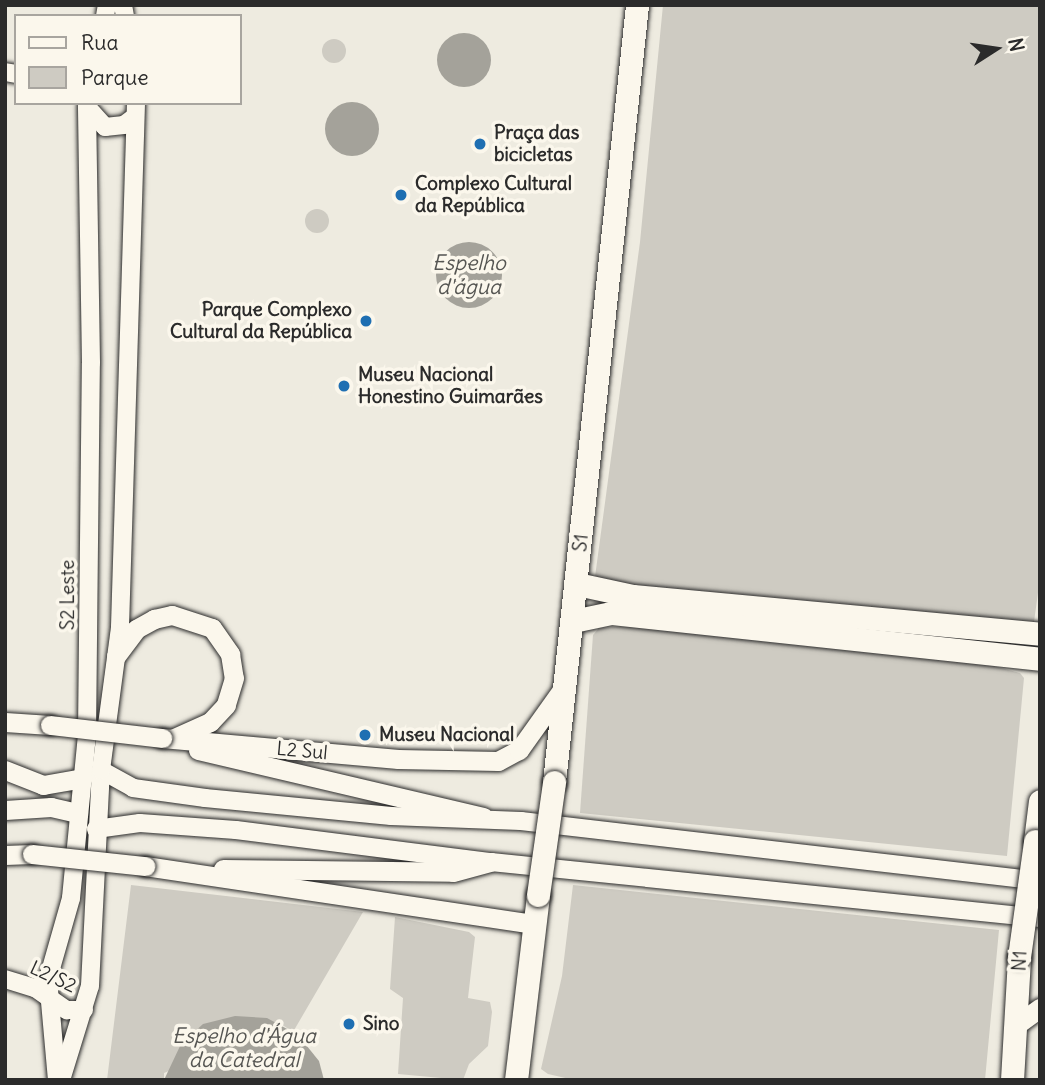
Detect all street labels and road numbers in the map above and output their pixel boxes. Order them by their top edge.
street label: S1 [569,533,593,553]
street label: S2 Leste [57,560,79,630]
street label: L2 Sul [276,737,328,765]
street label: N1 [1008,950,1032,972]
street label: L2/S2 [26,956,80,998]

